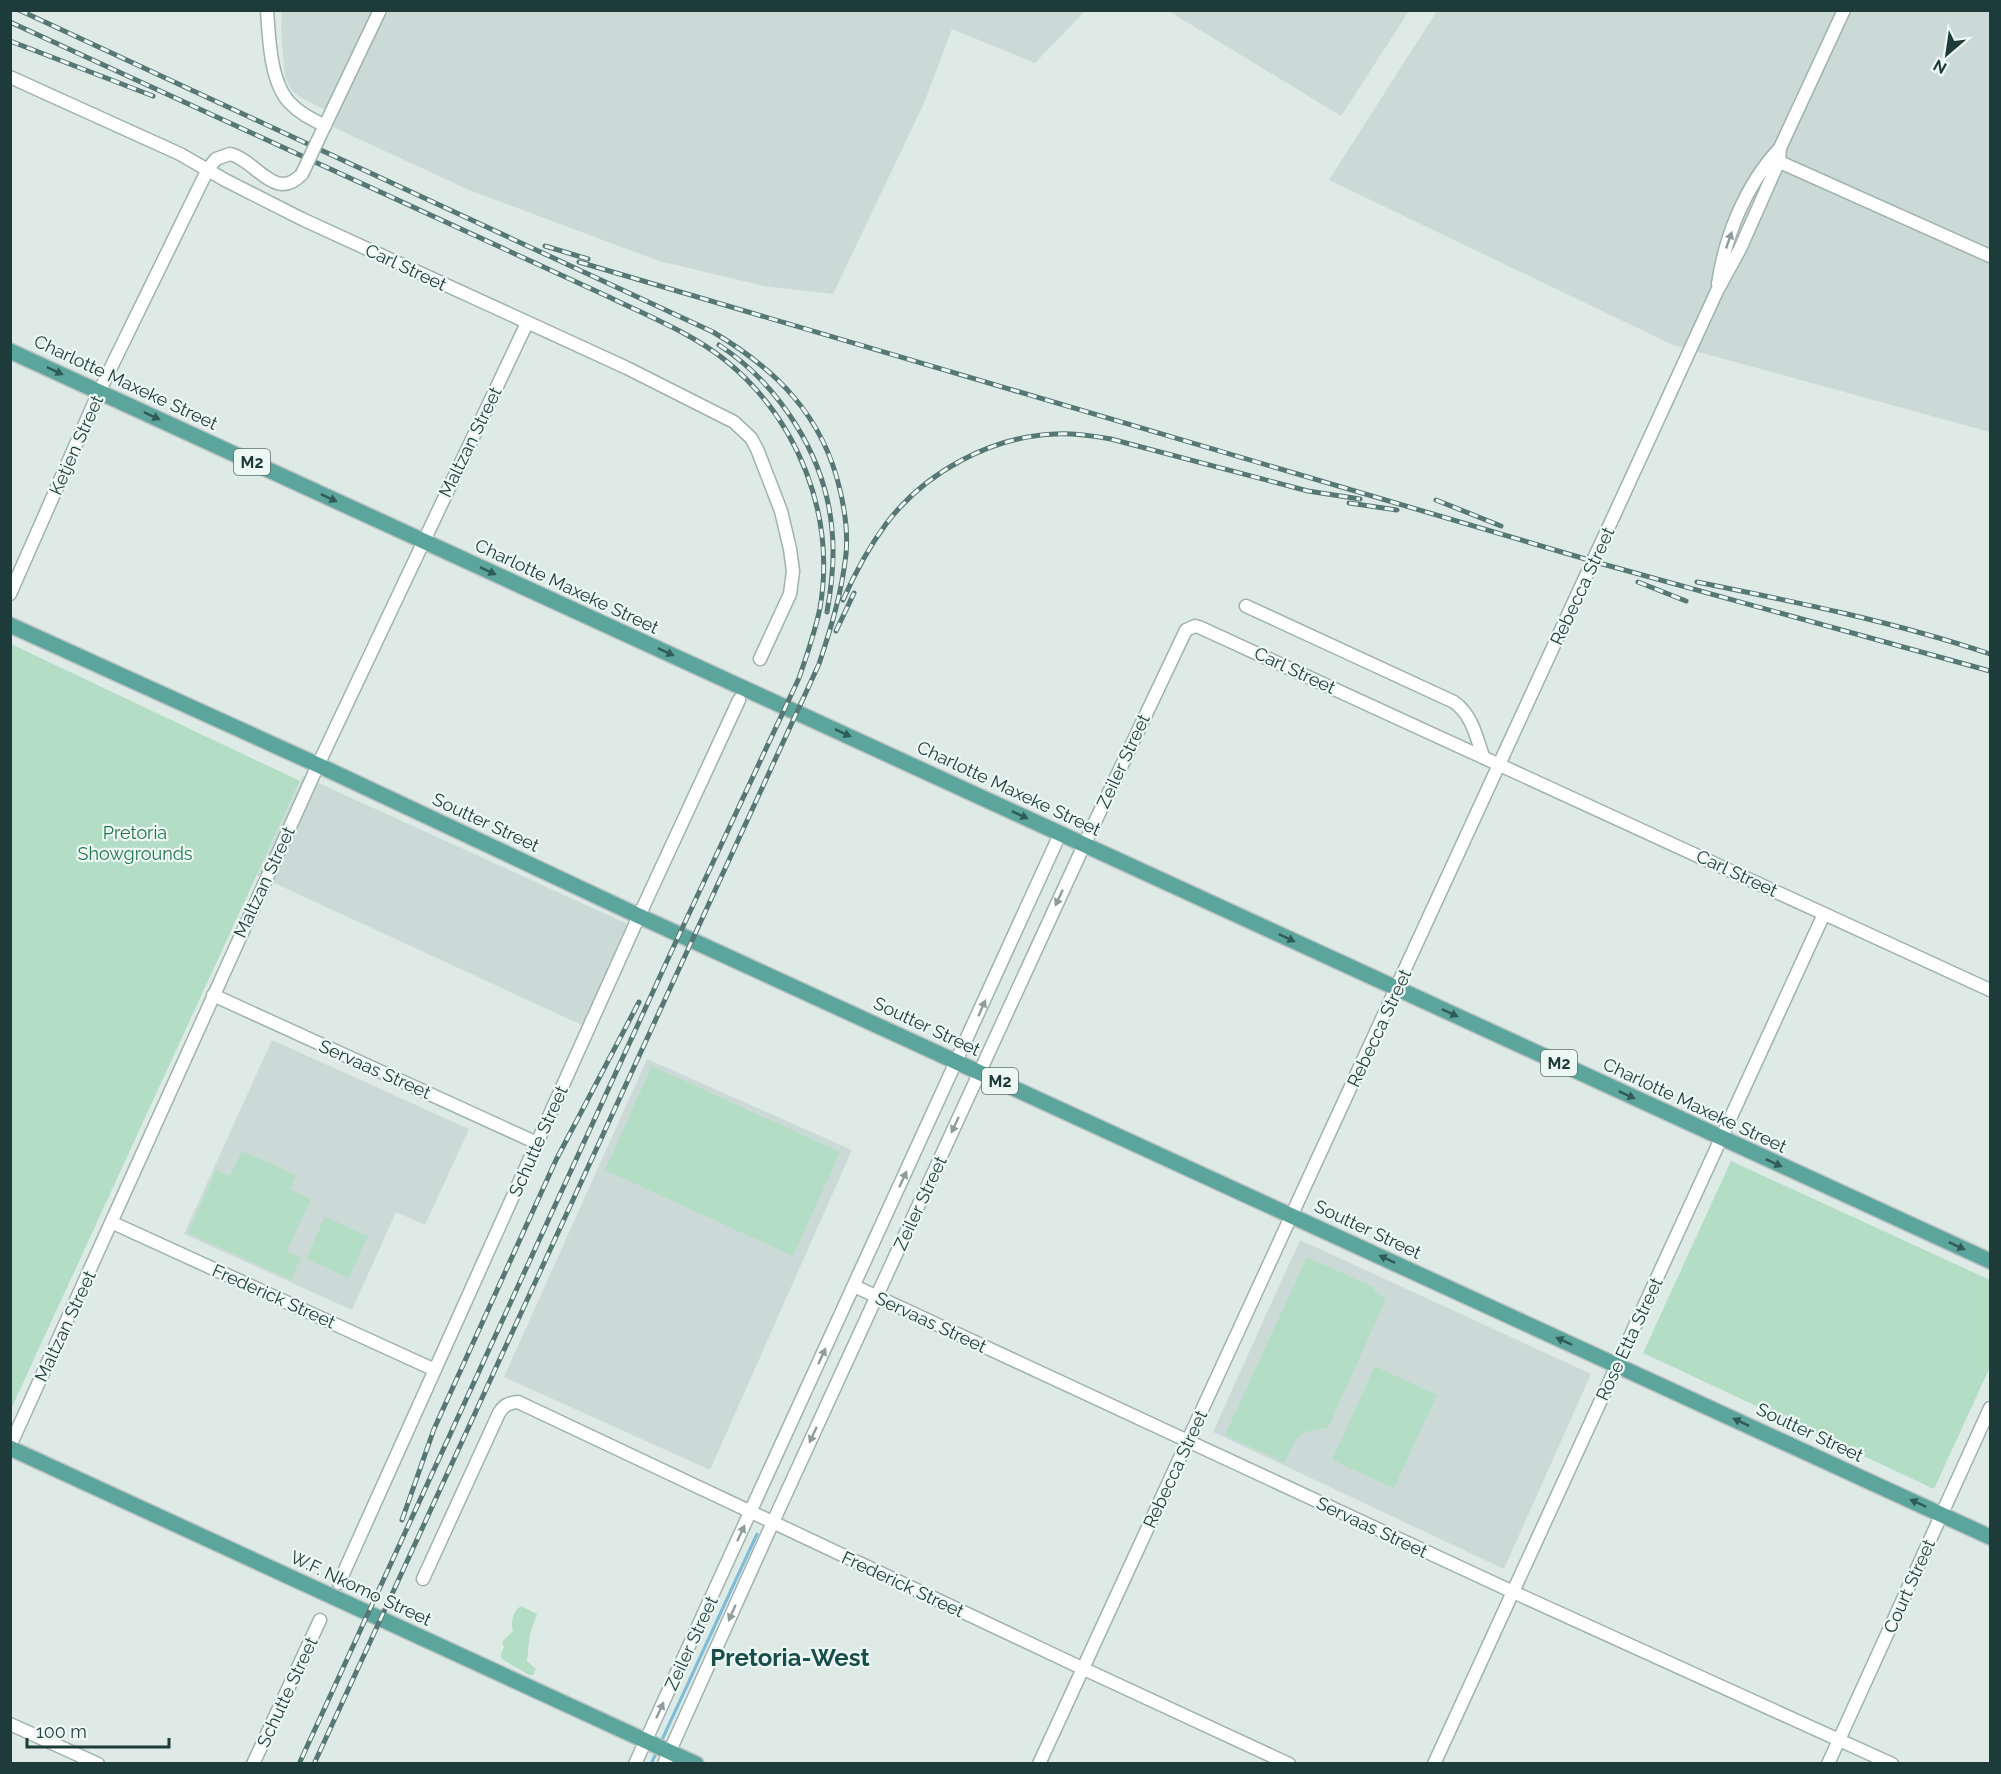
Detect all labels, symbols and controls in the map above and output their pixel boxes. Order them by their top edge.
north arrow [1917,24,1977,84]
text: N [1930,55,1950,78]
one-way arrow [1724,231,1734,249]
street label: Carl Street [362,239,450,295]
street label: Charlotte Maxeke Street [31,330,221,434]
one-way arrow [46,367,63,376]
street label: Maltzan Street [434,383,506,501]
street label: Ketjen Street [45,392,107,498]
one-way arrow [144,412,161,421]
road number: M2 [234,449,270,475]
one-way arrow [321,493,338,502]
street label: Rebecca Street [1546,524,1618,648]
street label: Charlotte Maxeke Street [472,534,662,638]
one-way arrow [480,566,498,576]
street label: Carl Street [1251,642,1339,698]
one-way arrow [657,647,675,657]
street label: Zeiler Street [1092,711,1154,811]
one-way arrow [834,729,851,738]
street label: Charlotte Maxeke Street [914,736,1104,840]
street label: Soutter Street [429,788,543,856]
one-way arrow [1011,811,1028,820]
park label: Pretoria Showgrounds [77,822,193,864]
street label: Maltzan Street [229,823,299,941]
street label: Carl Street [1693,845,1781,901]
one-way arrow [1055,889,1064,906]
one-way arrow [1279,933,1297,943]
street label: Rebecca Street [1343,966,1415,1090]
street label: Soutter Street [870,992,984,1060]
one-way arrow [977,999,986,1016]
one-way arrow [1441,1008,1459,1018]
street label: Servaas Street [316,1035,434,1103]
road number: M2 [1541,1050,1577,1076]
street label: Charlotte Maxeke Street [1600,1053,1790,1157]
road number: M2 [982,1068,1018,1094]
street label: Schutte Street [504,1082,572,1200]
one-way arrow [1618,1090,1635,1099]
one-way arrow [951,1116,960,1133]
street label: Zeiler Street [889,1153,951,1253]
one-way arrow [1766,1158,1783,1167]
one-way arrow [899,1170,908,1187]
street label: Soutter Street [1311,1195,1425,1263]
one-way arrow [1949,1242,1966,1251]
one-way arrow [1378,1255,1395,1264]
street label: Frederick Street [209,1259,339,1333]
street label: Maltzan Street [30,1267,100,1385]
street label: Rose Etta Street [1591,1274,1667,1404]
street label: Servaas Street [872,1287,990,1357]
one-way arrow [1555,1336,1572,1345]
one-way arrow [817,1347,826,1364]
street label: Soutter Street [1753,1398,1867,1466]
street label: Rebecca Street [1139,1407,1211,1531]
one-way arrow [1732,1417,1750,1426]
one-way arrow [808,1427,817,1444]
street label: Servaas Street [1313,1492,1431,1562]
one-way arrow [1910,1499,1927,1508]
one-way arrow [736,1524,746,1542]
street label: Court Street [1879,1536,1939,1636]
street label: W.F. Nkomo Street [287,1546,435,1630]
street label: Frederick Street [839,1546,967,1622]
street label: Zeiler Street [660,1593,722,1693]
one-way arrow [727,1604,737,1622]
street label: Schutte Street [252,1634,322,1750]
district label: Pretoria-West [710,1643,870,1672]
one-way arrow [655,1702,664,1719]
scale bar [27,1711,170,1749]
text: 100 m [36,1721,87,1742]

